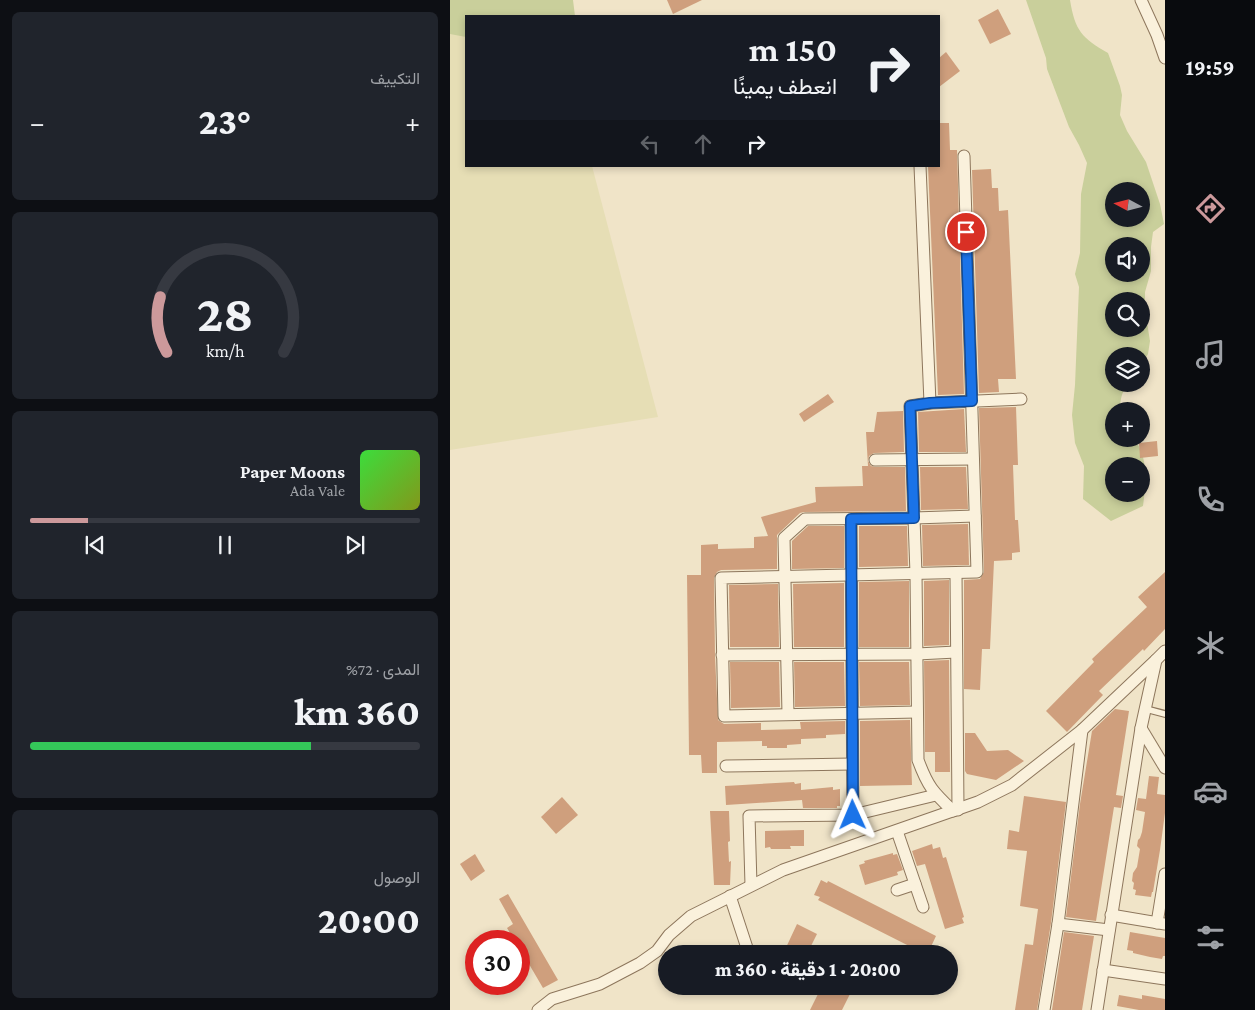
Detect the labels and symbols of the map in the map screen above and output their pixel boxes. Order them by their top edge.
north arrow [1105,182,1150,228]
pin [945,211,987,253]
position arrow [826,788,878,840]
speed limit sign: 30 [465,930,530,995]

